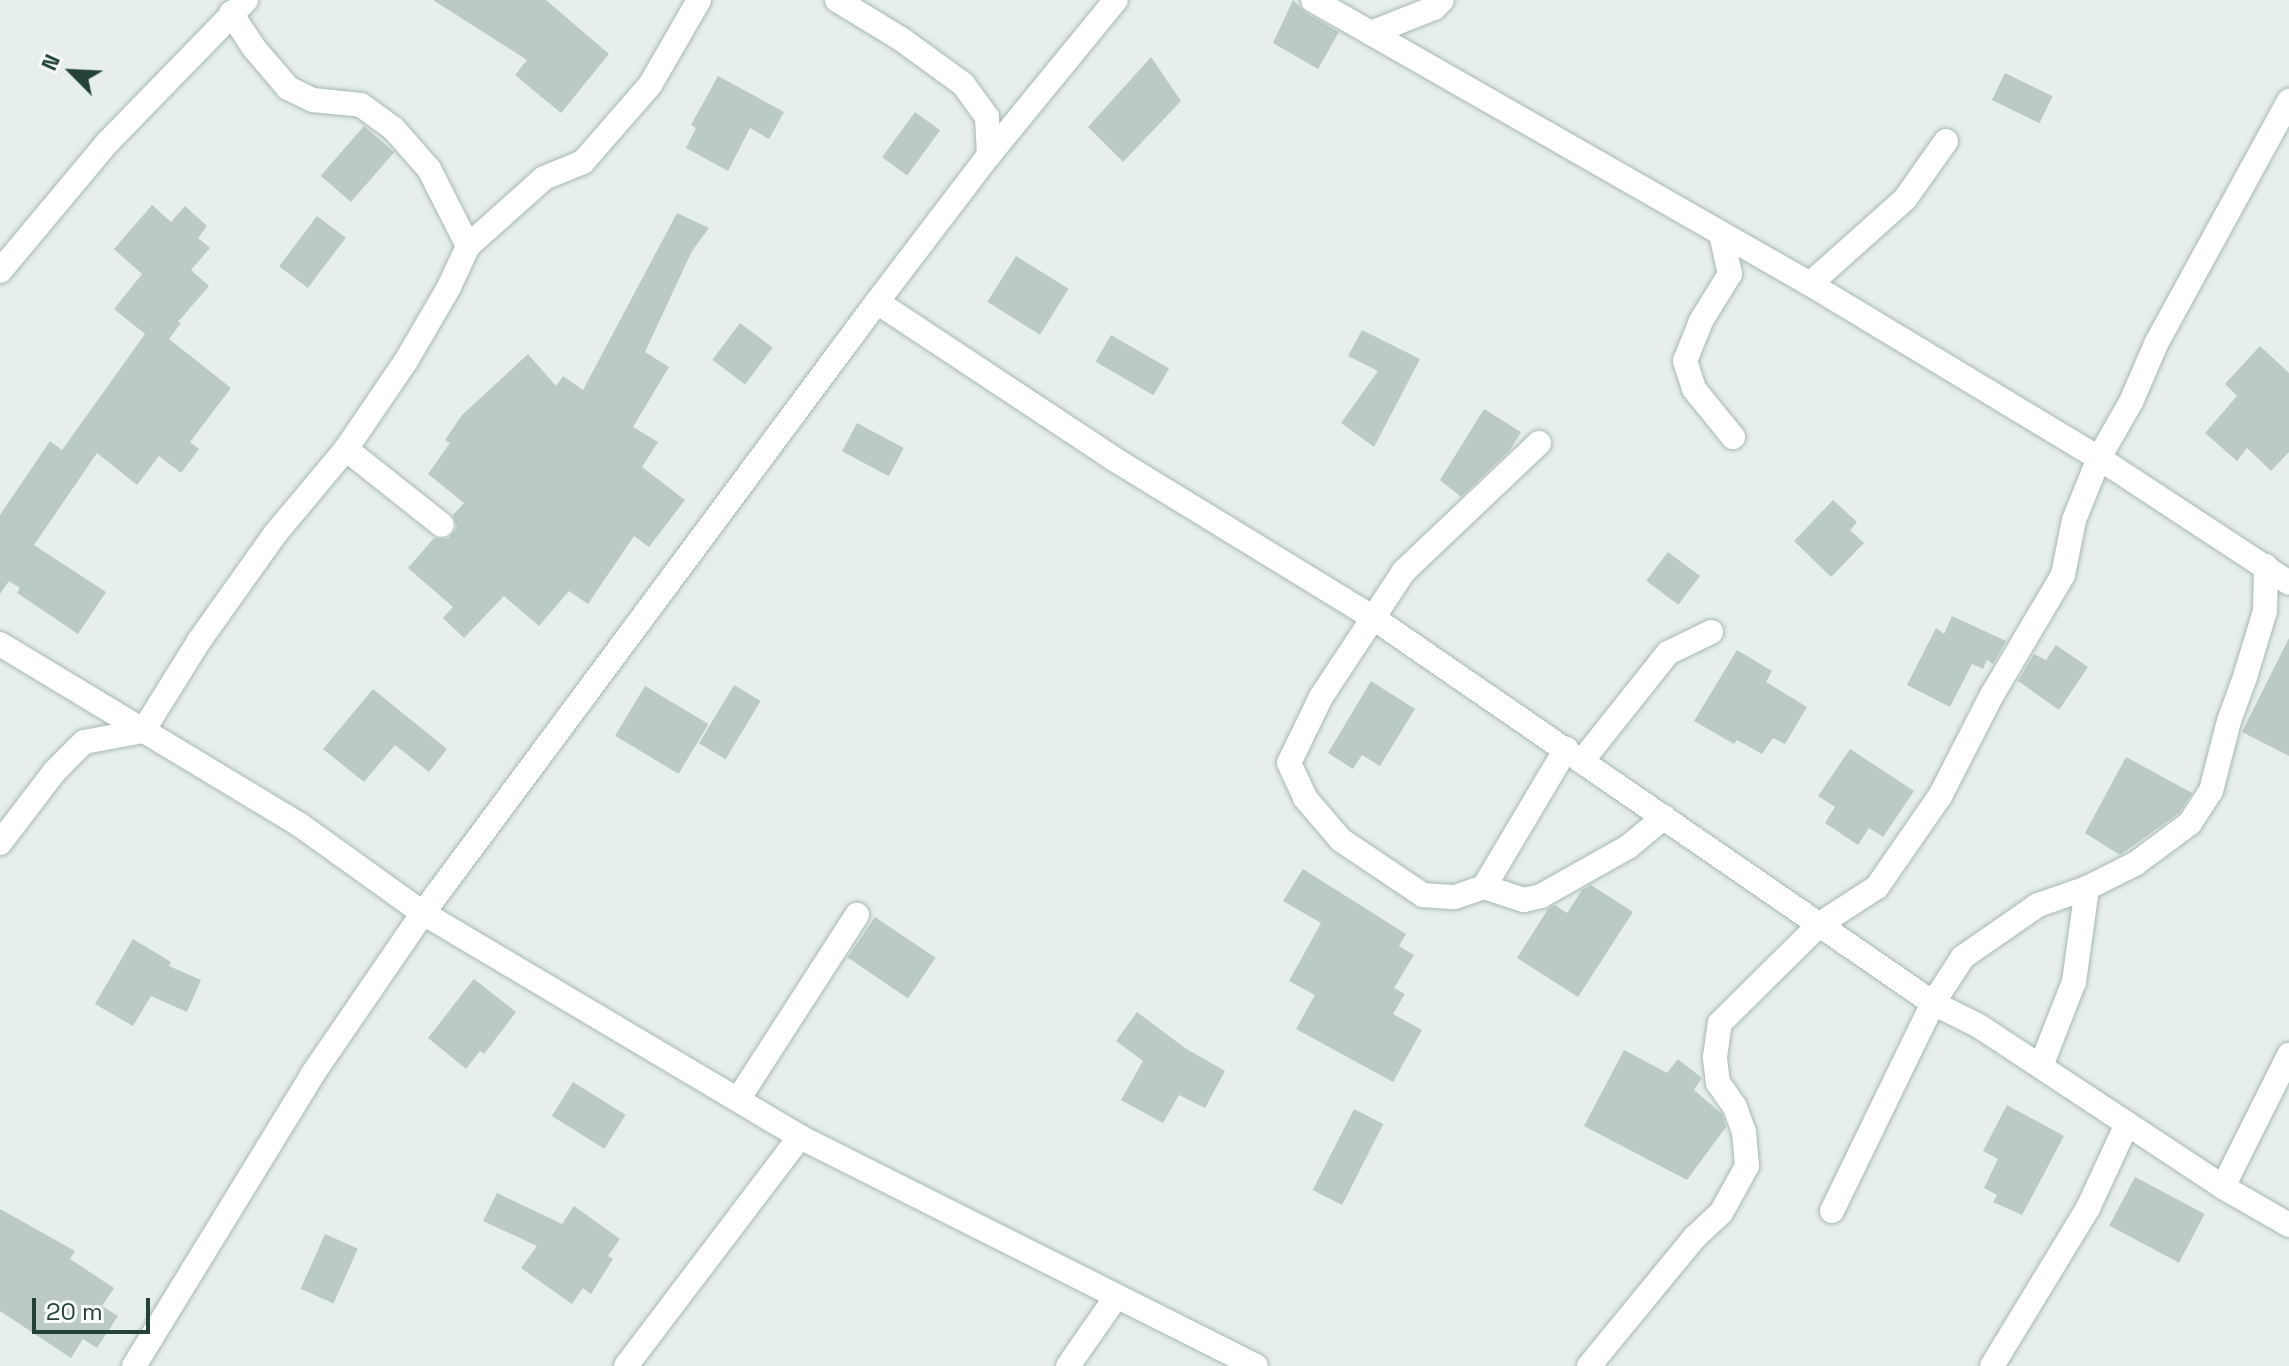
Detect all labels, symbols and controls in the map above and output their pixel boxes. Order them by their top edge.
north arrow [32,32,112,112]
text: N [34,50,66,75]
scale bar [36,1282,154,1332]
text: 20 m [46,1296,103,1327]

